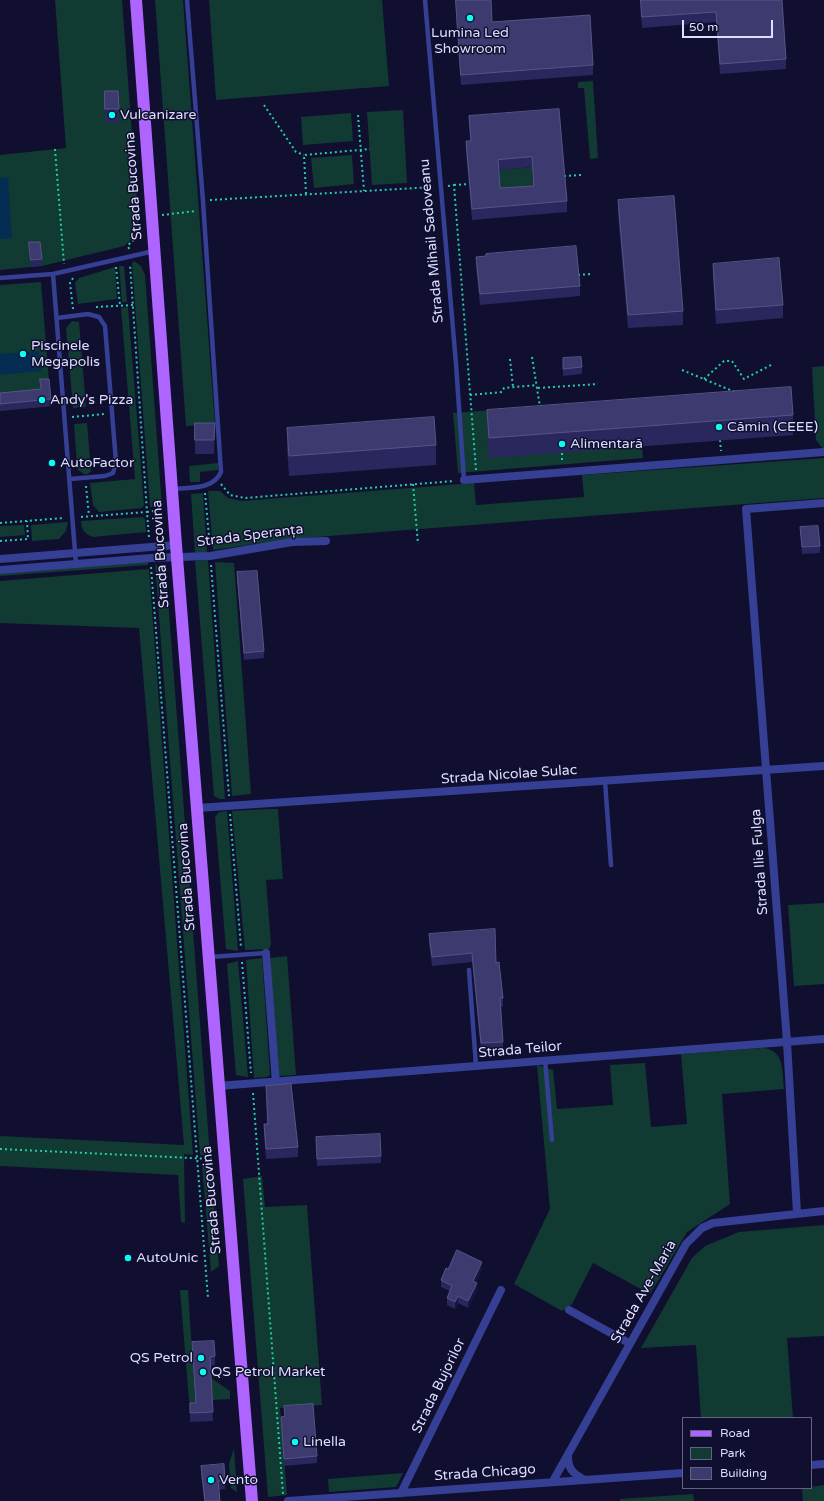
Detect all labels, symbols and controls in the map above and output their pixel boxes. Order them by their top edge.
scale bar [684,12,775,38]
marker: Lumina Led Showroom [465,13,475,23]
text: 50 m [689,20,718,34]
place label: Lumina Led Showroom [431,25,509,58]
place label: Vulcanizare [120,107,196,123]
marker: Vulcanizare [107,110,117,120]
street label: Strada Bucovina [122,131,146,241]
street label: Strada Mihail Sadoveanu [416,158,448,324]
place label: Piscinele Megapolis [31,338,100,370]
marker: Piscinele Megapolis [18,349,28,359]
place label: Andy's Pizza [50,392,133,408]
marker: Andy's Pizza [37,395,47,405]
place label: Cămin (CEEE) [727,419,818,435]
marker: Cămin (CEEE) [714,422,724,432]
place label: Alimentară [570,436,643,452]
marker: Alimentară [557,439,567,449]
place label: AutoFactor [60,455,134,471]
marker: AutoFactor [47,458,57,468]
street label: Strada Bucovina [149,499,173,609]
street label: Strada Speranța [196,521,304,551]
street label: Strada Nicolae Sulac [440,762,578,788]
street label: Strada Ilie Fulga [748,808,772,916]
street label: Strada Bucovina [175,822,199,932]
street label: Strada Teilor [478,1038,562,1062]
street label: Strada Bucovina [199,1145,225,1255]
street label: Strada Ave-Maria [608,1237,680,1347]
place label: AutoUnic [136,1250,198,1266]
marker: AutoUnic [123,1253,133,1263]
street label: Strada Bujorilor [409,1336,469,1436]
place label: QS Petrol [130,1350,193,1366]
marker: QS Petrol [196,1353,206,1363]
place label: QS Petrol Market [211,1364,325,1380]
marker: QS Petrol Market [198,1367,208,1377]
legend [682,1417,812,1489]
text: Road [720,1426,750,1440]
place label: Linella [303,1434,346,1450]
marker: Linella [290,1437,300,1447]
text: Park [720,1446,746,1460]
street label: Strada Chicago [434,1461,536,1485]
text: Building [720,1466,767,1480]
place label: Vento [219,1472,258,1488]
marker: Vento [206,1475,216,1485]

